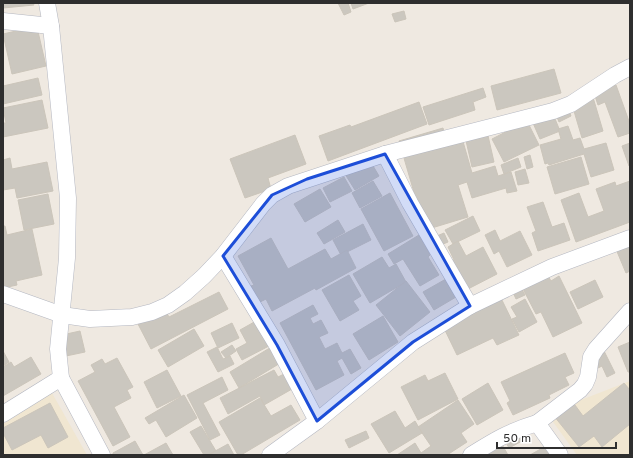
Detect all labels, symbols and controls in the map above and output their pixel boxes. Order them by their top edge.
scale bar [497,424,616,450]
text: 50 m [503,431,531,447]

